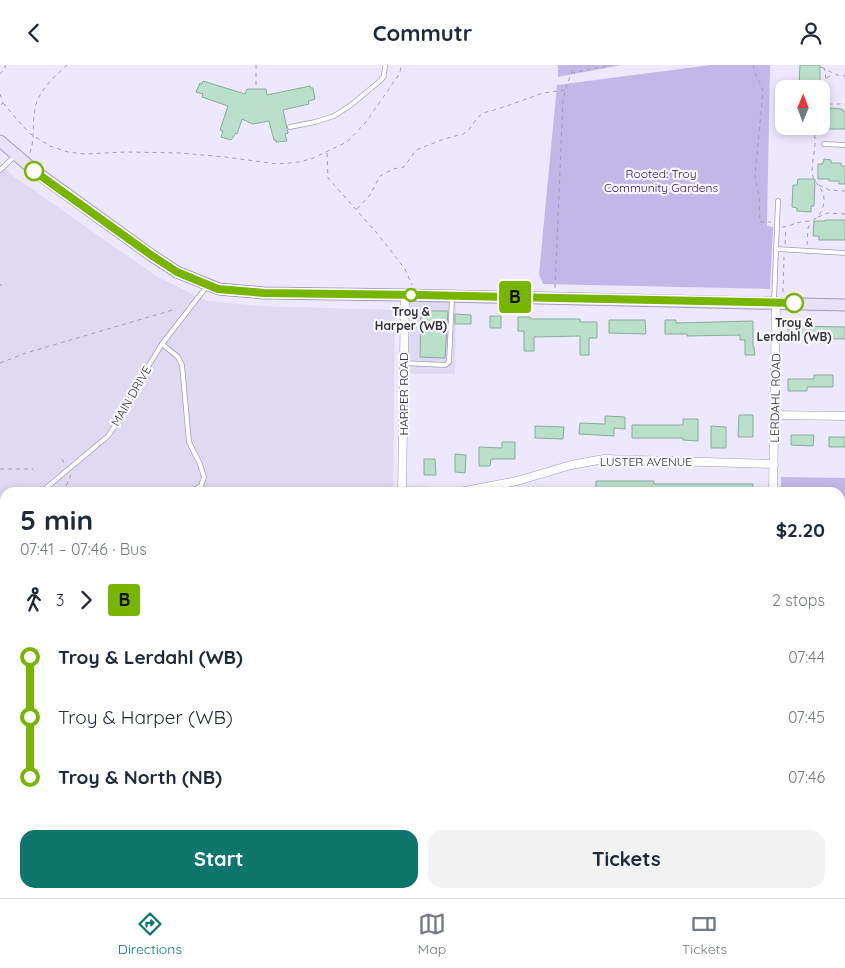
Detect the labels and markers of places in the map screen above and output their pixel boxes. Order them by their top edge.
unlabelled marker [24,161,44,181]
marker: Troy & Harper (WB) [404,288,418,302]
marker: Troy & Lerdahl (WB) [784,293,804,313]
place label: Troy & Harper (WB) [375,304,447,333]
place label: Troy & Lerdahl (WB) [756,315,832,344]

